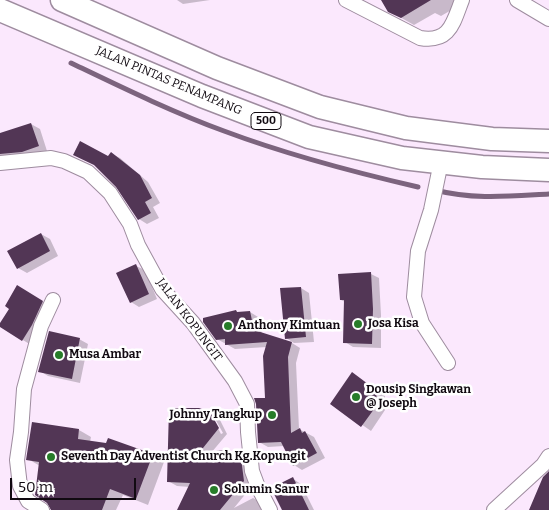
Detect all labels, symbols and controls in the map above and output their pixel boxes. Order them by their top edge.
street label: JALAN PINTAS PENAMPANG [94,44,244,118]
road number: 500 [251,112,281,130]
street label: JALAN KOPUNGIT [153,276,225,364]
place label: Josa Kisa [368,317,419,331]
marker: Josa Kisa [352,318,364,330]
place label: Anthony Kimtuan [238,319,340,333]
marker: Anthony Kimtuan [222,320,234,332]
place label: Musa Ambar [69,348,141,362]
marker: Musa Ambar [53,349,65,361]
place label: Dousip Singkawan @ Joseph [366,383,471,411]
marker: Dousip Singkawan @ Joseph [350,391,362,403]
place label: Johnny Tangkup [170,408,262,422]
marker: Johnny Tangkup [266,409,278,421]
place label: Seventh Day Adventist Church Kg.Kopungit [61,450,306,464]
marker: Seventh Day Adventist Church Kg.Kopungit [45,451,57,463]
scale bar [12,468,139,500]
text: 50 m [18,478,53,496]
place label: Solumin Sanur [224,483,309,497]
marker: Solumin Sanur [208,484,220,496]

